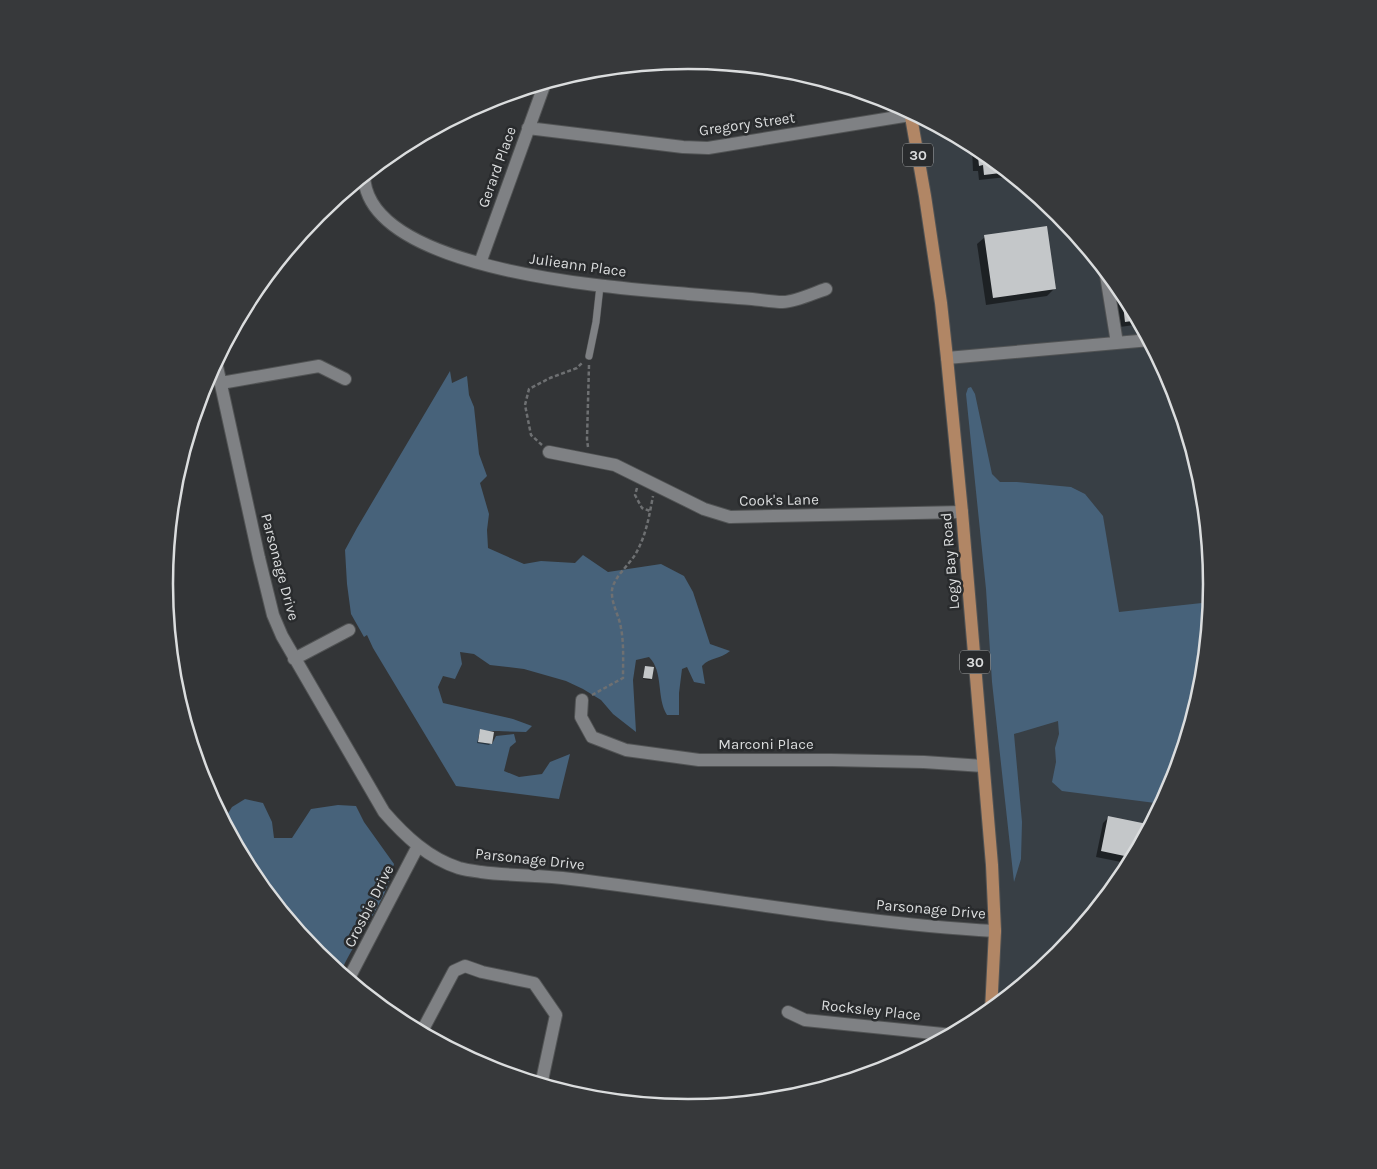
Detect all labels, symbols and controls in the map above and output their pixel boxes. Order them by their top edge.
street label: Gregory Street [698,108,796,140]
street label: Gerard Place [474,124,520,210]
road number: 30 [903,144,933,166]
street label: Julieann Place [528,249,628,281]
street label: Cook's Lane [739,490,819,510]
street label: Parsonage Drive [257,511,303,623]
street label: Logy Bay Road [937,512,963,610]
road number: 30 [960,650,990,674]
street label: Marconi Place [718,735,814,753]
street label: Parsonage Drive [474,844,586,874]
street label: Crosbie Drive [340,862,398,950]
street label: Parsonage Drive [875,895,987,923]
street label: Rocksley Place [820,996,922,1024]

